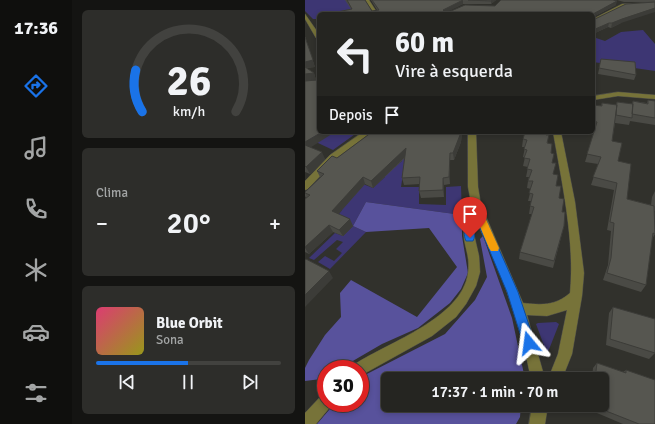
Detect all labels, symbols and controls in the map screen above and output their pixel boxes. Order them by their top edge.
text: 17:36 [14,17,58,39]
text: 60 m [395,26,454,60]
icon: left [329,28,381,80]
text: 26 [166,56,211,107]
text: Vire à esquerda [395,60,513,82]
icon: directions [22,72,50,100]
text: km/h [172,103,205,120]
icon: arrive [381,104,403,126]
text: Depois [329,106,373,124]
icon: music [22,134,50,162]
text: Clima [96,185,128,201]
icon: phone [22,195,50,223]
pin [453,197,487,238]
icon: arrive [459,203,481,225]
text: 20° [167,205,210,242]
text: − [96,210,108,237]
text: + [269,210,281,237]
icon: climate [22,256,50,284]
text: Blue Orbit [156,314,223,332]
icon: car [22,318,50,346]
position arrow [508,322,550,364]
text: Sona [156,332,184,348]
speed limit sign: 30 [317,360,369,412]
icon: previous [116,371,138,393]
icon: pause [177,371,199,393]
icon: next [239,371,261,393]
icon: filters [22,379,50,407]
text: 17:37 · 1 min · 70 m [432,383,558,401]

